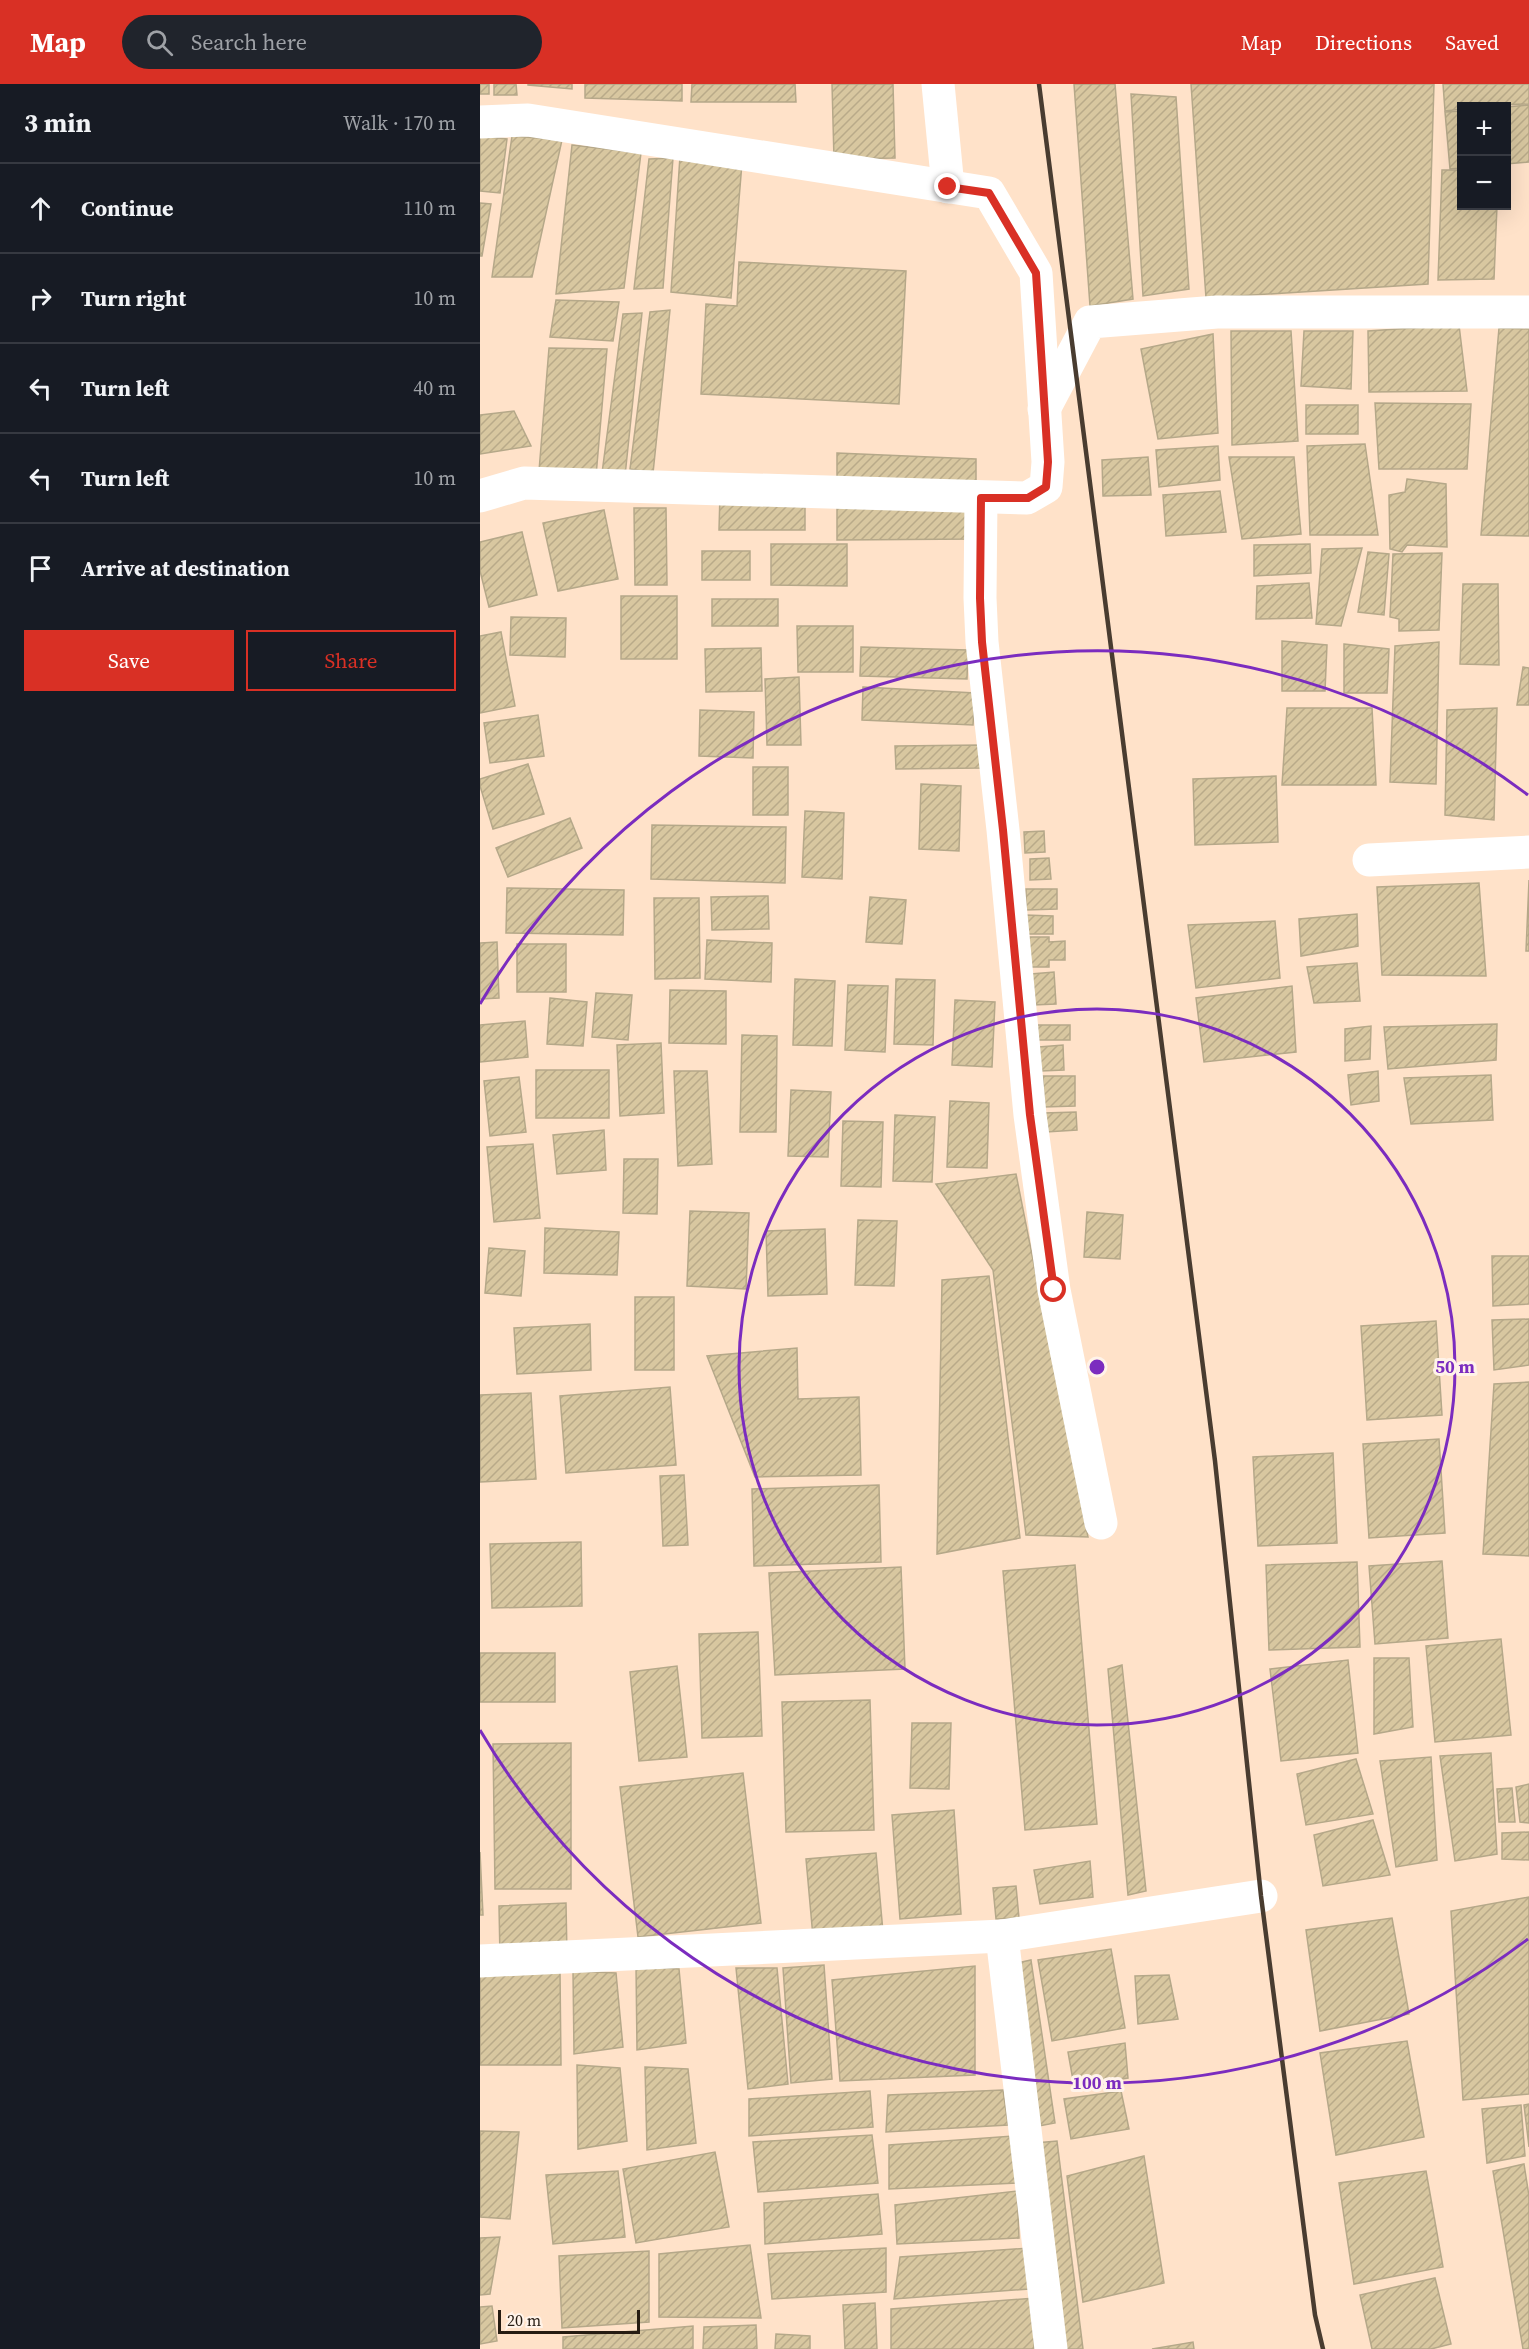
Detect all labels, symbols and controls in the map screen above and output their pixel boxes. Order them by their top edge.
search box [122,15,542,69]
text: Map [30,23,86,61]
icon: search [143,26,176,59]
text: Search here [191,27,307,57]
text: Map [1241,28,1282,57]
text: Directions [1315,28,1412,57]
text: Saved [1445,28,1499,57]
map controls [1457,102,1511,210]
button: + [1457,102,1511,156]
text: 3 min [24,105,91,141]
text: Walk · 170 m [343,109,456,137]
button: − [1457,156,1511,210]
route end [934,173,960,199]
icon: ahead [24,192,57,225]
text: Continue [81,193,174,223]
text: 110 m [403,194,456,222]
icon: right [24,282,57,315]
text: Turn right [81,283,186,313]
text: 10 m [413,284,456,312]
icon: left [24,372,57,405]
text: Turn left [81,373,169,403]
text: 40 m [413,374,456,402]
icon: left [24,462,57,495]
text: Turn left [81,463,169,493]
text: 10 m [413,464,456,492]
icon: arrive [24,552,57,585]
text: Arrive at destination [81,553,290,583]
button: Save [24,630,234,691]
button: Share [246,630,456,691]
route start [1040,1276,1066,1302]
text: 50 m [1435,1354,1475,1379]
centre of rings [1087,1357,1107,1377]
text: 100 m [1072,2070,1122,2095]
scale bar [498,2307,640,2334]
text: 20 m [507,2309,541,2331]

